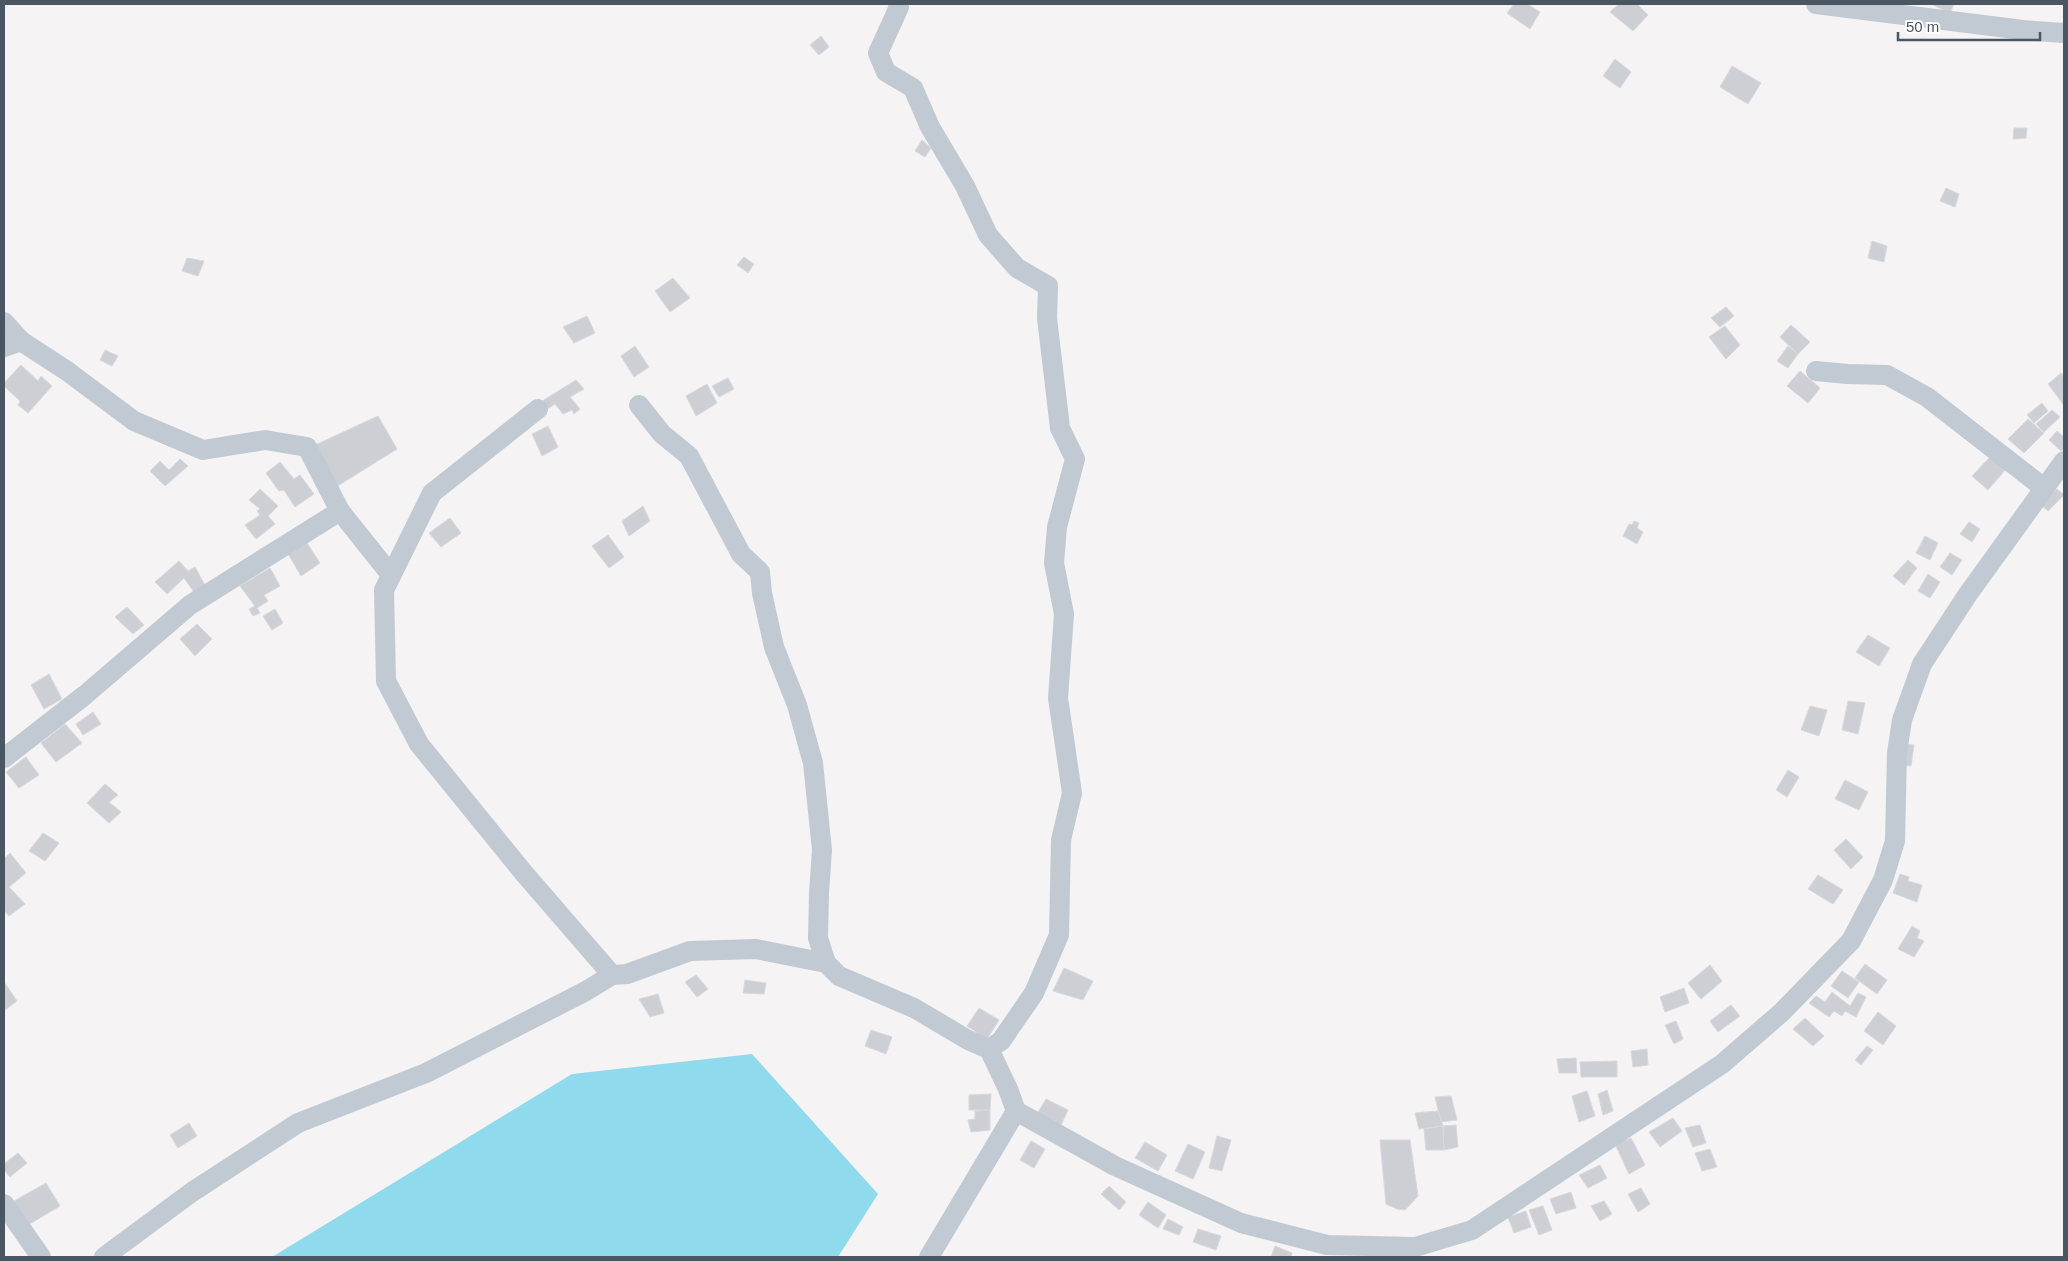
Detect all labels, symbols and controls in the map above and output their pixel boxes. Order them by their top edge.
scale bar [1898,10,2040,42]
text: 50 m [1906,18,1939,35]

